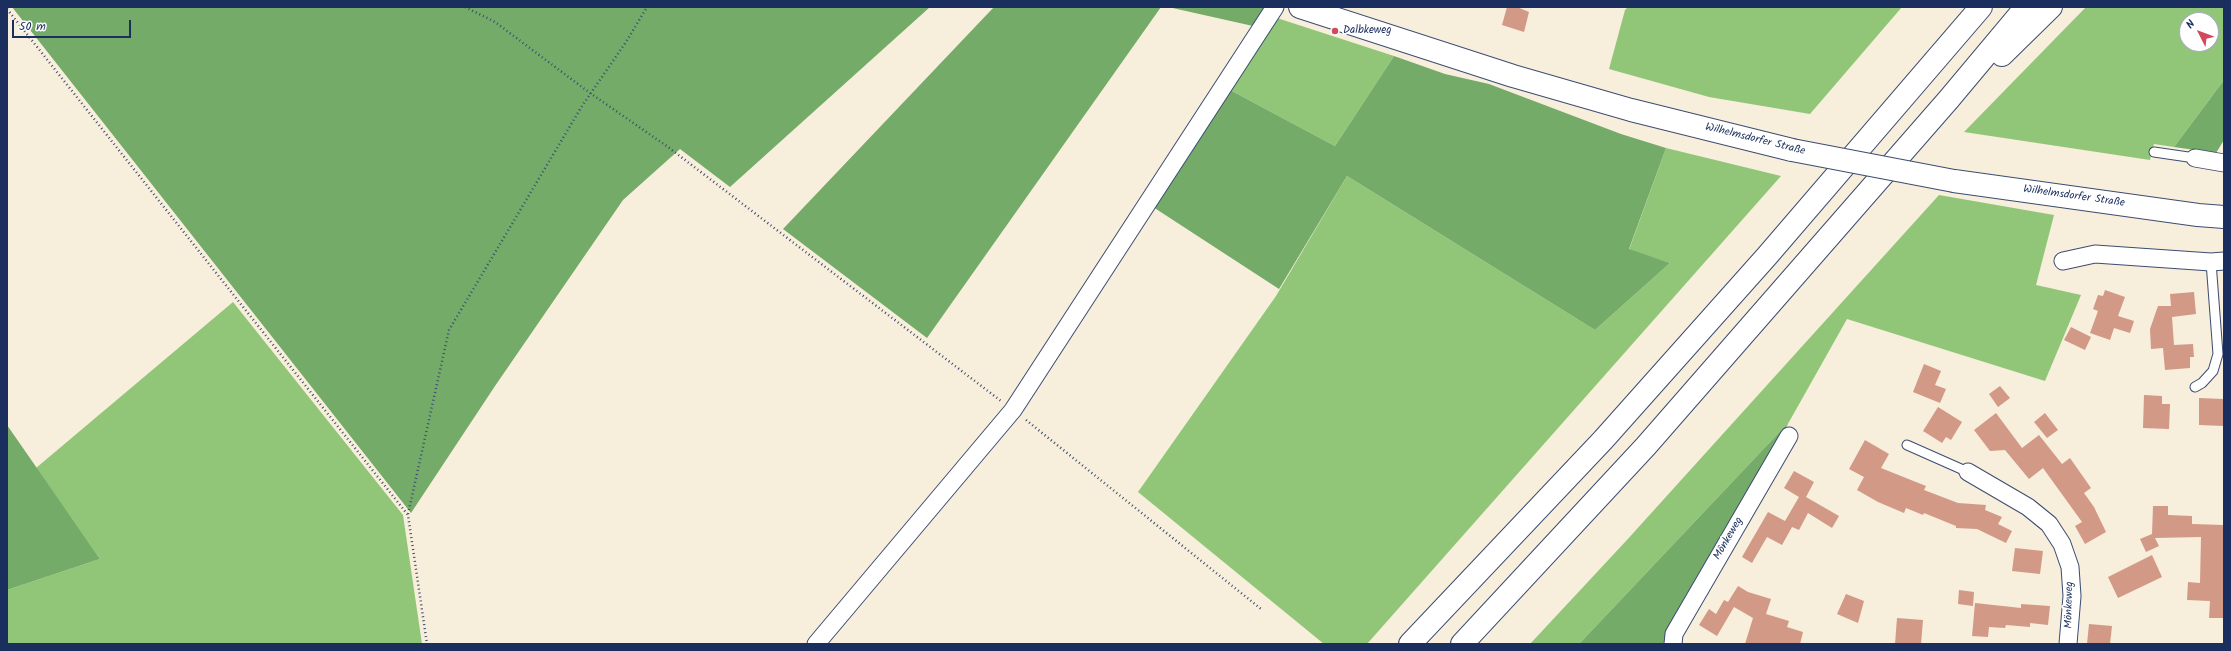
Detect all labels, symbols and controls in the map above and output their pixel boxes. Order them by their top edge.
scale bar [14,12,133,38]
north arrow [2179,12,2219,52]
text: N [2182,16,2200,33]
text: 50 m [19,17,46,36]
place label: Dalbkeweg [1343,24,1391,38]
marker: Dalbkeweg [1330,26,1340,36]
street label: Wilhelmsdorfer Straße [1704,121,1806,159]
street label: Wilhelmsdorfer Straße [2022,183,2126,211]
street label: Mönkeweg [1711,515,1747,563]
street label: Mönkeweg [2063,581,2077,629]

